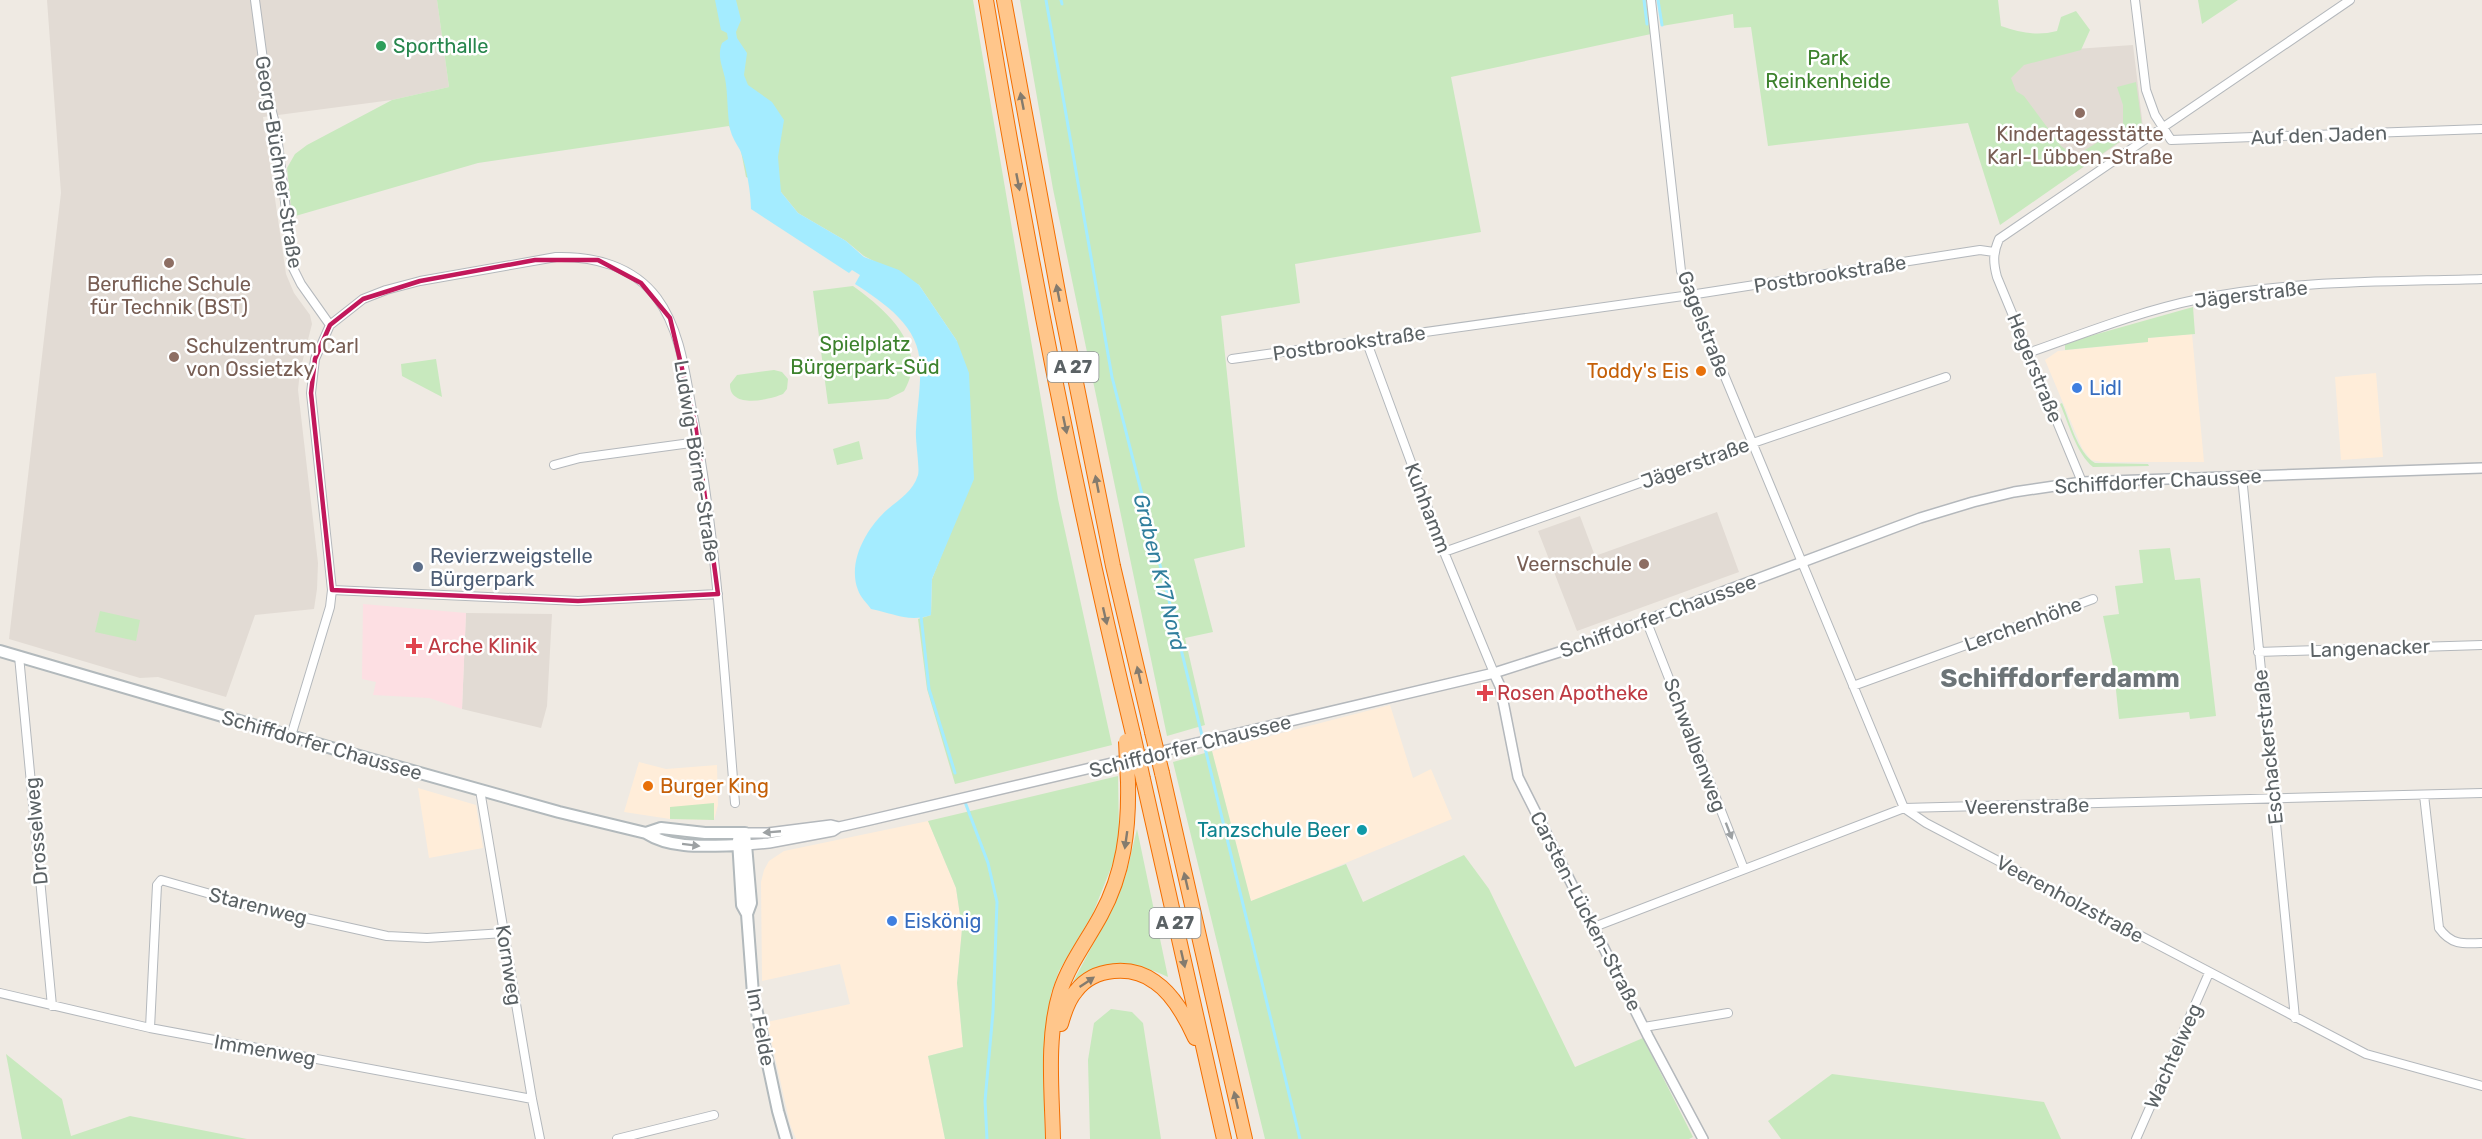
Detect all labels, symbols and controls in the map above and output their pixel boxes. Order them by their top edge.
place label: Sporthalle [393,34,488,58]
marker: Sporthalle [374,39,388,53]
park label: Park Reinkenheide [1765,46,1891,93]
street label: Georg-Büchner-Straße [250,54,308,270]
one-way arrow [1017,92,1026,111]
marker: Kindertagesstätte Karl-Lübben-Straße [2073,106,2087,120]
street label: Auf den Jaden [2250,121,2388,149]
place label: Kindertagesstätte Karl-Lübben-Straße [1987,122,2173,169]
one-way arrow [1014,172,1023,191]
street label: Postbrookstraße [1752,250,1908,298]
marker: Berufliche Schule für Technik (BST) [162,256,176,270]
street label: Gagelstraße [1673,267,1735,381]
place label: Berufliche Schule für Technik (BST) [87,272,251,319]
street label: Jägerstraße [2193,275,2309,313]
one-way arrow [1053,283,1062,302]
street label: Hegerstraße [2002,310,2068,426]
street label: Postbrookstraße [1271,320,1427,366]
park label: Spielplatz Bürgerpark-Süd [790,332,940,379]
place label: Schulzentrum Carl von Ossietzky [186,334,359,381]
marker: Schulzentrum Carl von Ossietzky [167,350,181,364]
road number: A 27 [1048,352,1098,382]
street label: Ludwig-Börne-Straße [669,358,725,564]
place label: Toddy's Eis [1587,359,1689,383]
marker: Toddy's Eis [1694,364,1708,378]
place label: Lidl [2089,376,2122,400]
marker: Lidl [2070,381,2084,395]
one-way arrow [1061,415,1070,434]
street label: Jägerstraße [1637,432,1753,494]
street label: Kuhhamm [1400,460,1456,556]
street label: Schiffdorfer Chaussee [2054,464,2262,498]
one-way arrow [1092,475,1101,494]
water label: Graben K17 Nord [1128,491,1192,654]
place label: Revierzweigstelle Bürgerpark [430,544,593,591]
place label: Veernschule [1516,552,1632,576]
marker: Veernschule [1637,557,1651,571]
marker: Revierzweigstelle Bürgerpark [411,560,425,574]
street label: Schiffdorfer Chaussee [1557,569,1759,663]
street label: Lerchenhöhe [1961,592,2085,656]
one-way arrow [1101,606,1110,625]
place label: Arche Klinik [428,634,538,658]
street label: Langenacker [2309,634,2431,662]
marker: Arche Klinik [405,637,423,655]
district label: Schiffdorferdamm [1940,663,2180,694]
one-way arrow [1133,665,1143,684]
street label: Eschackerstraße [2248,668,2288,826]
street label: Schwalbenweg [1659,675,1731,815]
place label: Rosen Apotheke [1497,681,1648,705]
marker: Rosen Apotheke [1478,686,1492,700]
street label: Schiffdorfer Chaussee [219,705,425,785]
street label: Schiffdorfer Chaussee [1087,709,1293,783]
place label: Burger King [660,774,769,798]
street label: Drosselweg [19,776,53,886]
marker: Burger King [641,779,655,793]
street label: Veerenstraße [1964,793,2090,819]
street label: Carsten-Lücken-Straße [1525,807,1647,1015]
place label: Tanzschule Beer [1197,818,1350,842]
one-way arrow [1725,822,1734,840]
marker: Tanzschule Beer [1355,823,1369,837]
one-way arrow [762,827,781,837]
one-way arrow [1121,831,1130,850]
one-way arrow [682,840,701,849]
street label: Veerenholzstraße [1992,850,2148,948]
one-way arrow [1181,871,1191,890]
street label: Starenweg [206,882,310,930]
road number: A 27 [1150,908,1200,938]
place label: Eiskönig [904,909,981,933]
marker: Eiskönig [885,914,899,928]
street label: Kornweg [491,923,527,1007]
one-way arrow [1179,949,1189,968]
one-way arrow [1079,976,1095,988]
street label: Im Felde [742,986,780,1068]
street label: Wachtelweg [2139,1000,2207,1112]
street label: Immenweg [212,1029,318,1071]
one-way arrow [1231,1090,1240,1109]

